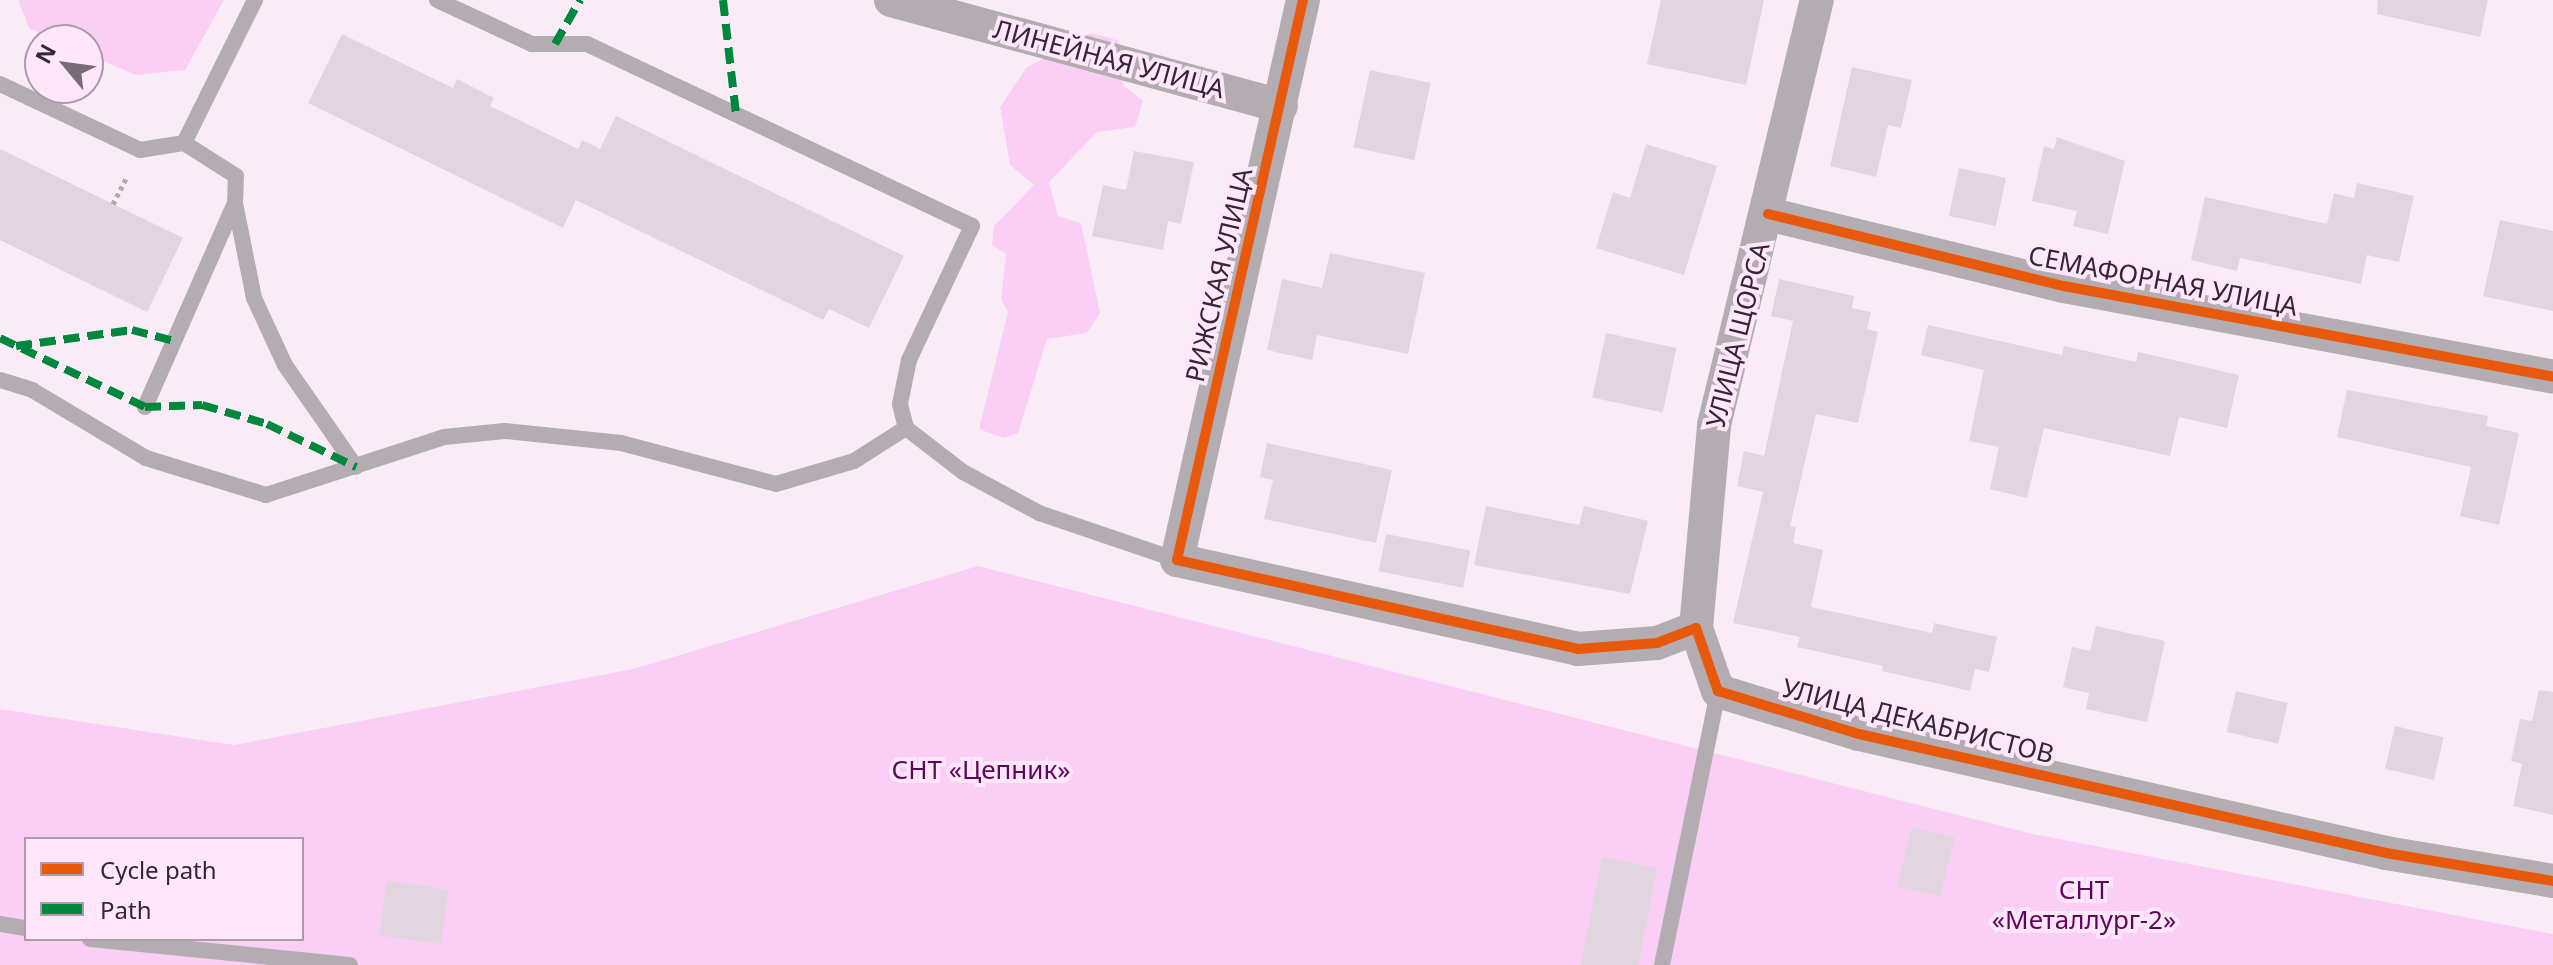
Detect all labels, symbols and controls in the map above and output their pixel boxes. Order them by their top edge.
street label: ЛИНЕЙНАЯ УЛИЦА [990,13,1228,105]
north arrow [24,24,104,104]
text: N [27,38,62,68]
street label: РИЖСКАЯ УЛИЦА [1179,165,1259,385]
street label: УЛИЦА ЩОРСА [1700,239,1776,431]
street label: СЕМАФОРНАЯ УЛИЦА [2026,240,2300,322]
street label: УЛИЦА ДЕКАБРИСТОВ [1779,672,2057,770]
park label: СНТ «Цепник» [892,754,1070,786]
legend [24,837,304,941]
text: Cycle path [100,853,217,886]
park label: СНТ «Металлург-2» [1992,874,2176,936]
text: Path [100,893,151,926]

